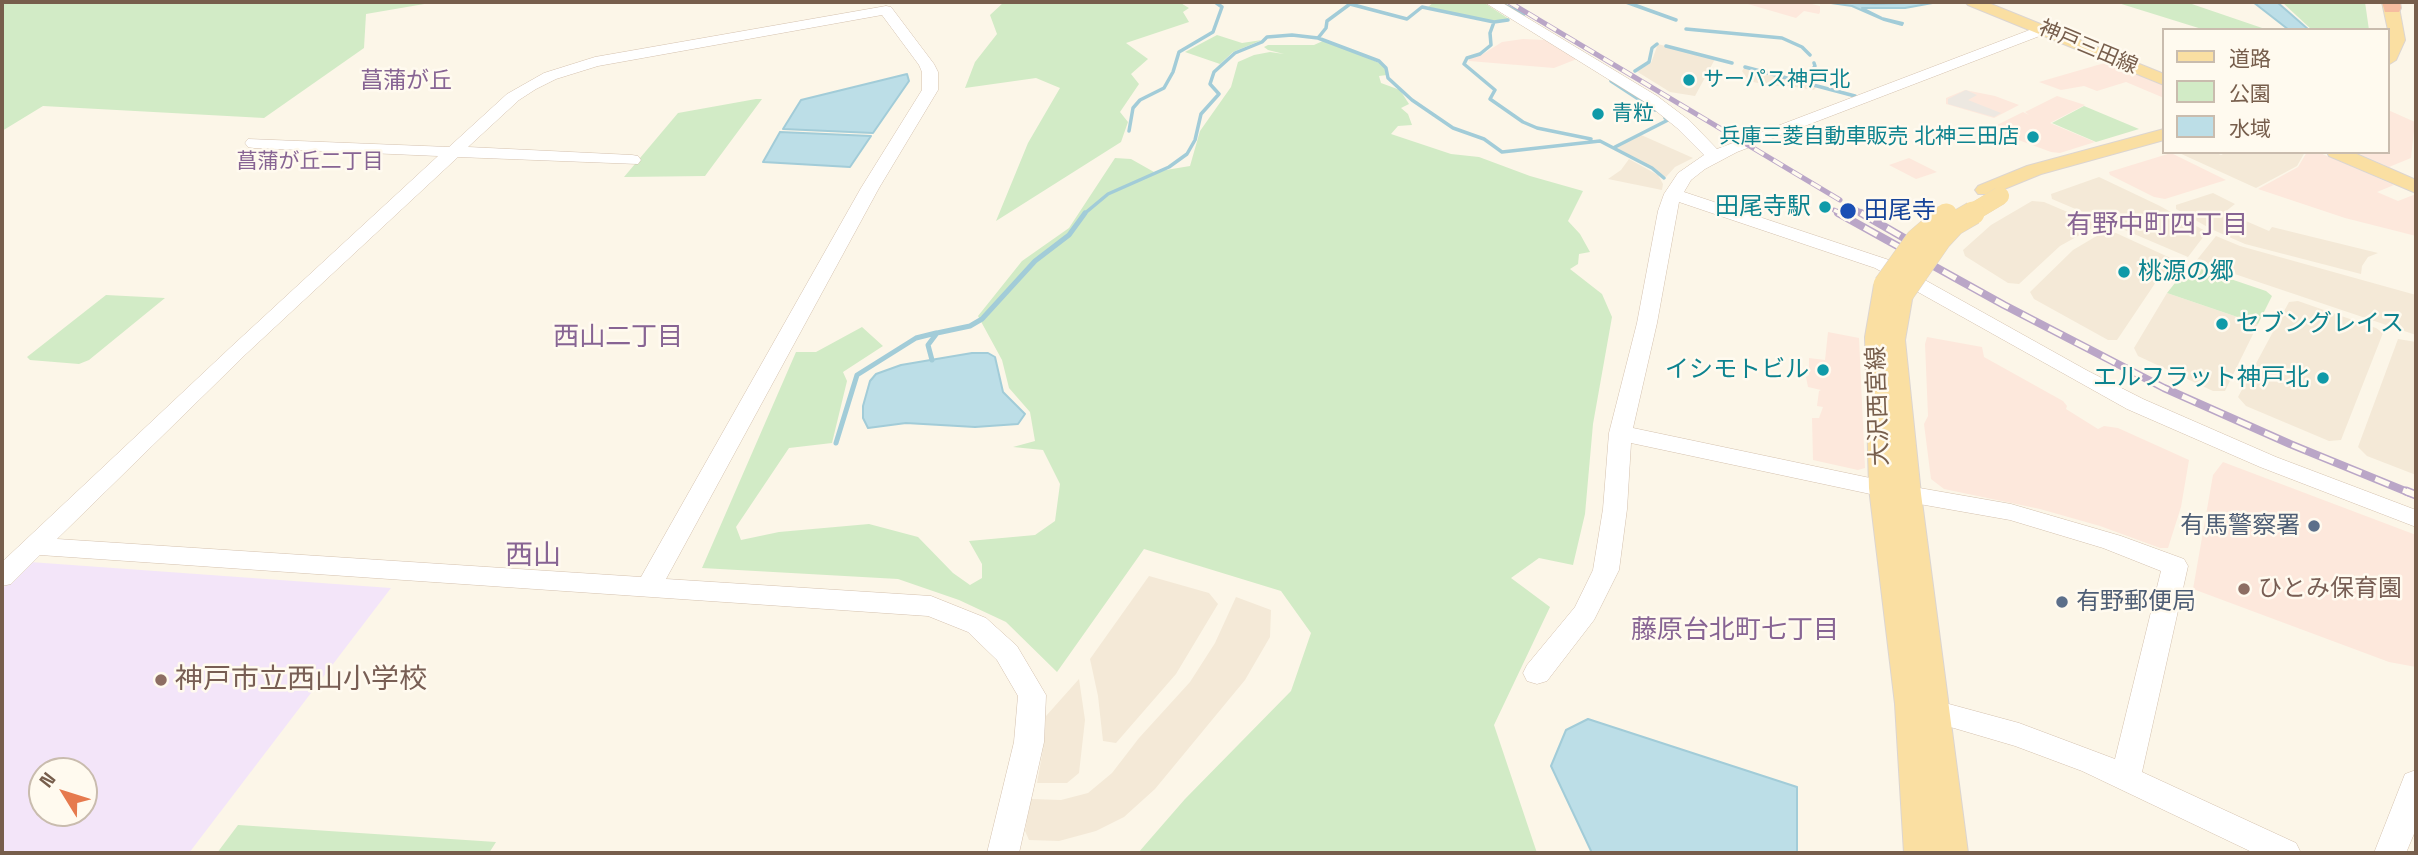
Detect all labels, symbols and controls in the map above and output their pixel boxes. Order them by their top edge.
street label: 神戸三田線 [2035,16,2141,80]
legend [2162,28,2390,154]
text: 道路 [2229,45,2271,72]
place label: サーパス神戸北 [1703,67,1850,93]
district label: 菖蒲が丘 [360,68,452,96]
marker: サーパス神戸北 [1681,72,1697,88]
text: 公園 [2229,80,2271,107]
place label: 青粒 [1612,101,1654,127]
marker: 青粒 [1590,106,1606,122]
text: 水域 [2229,115,2271,142]
place label: 兵庫三菱自動車販売 北神三田店 [1720,124,2019,150]
marker: 兵庫三菱自動車販売 北神三田店 [2025,129,2041,145]
district label: 菖蒲が丘二丁目 [237,149,383,175]
place label: 田尾寺駅 [1715,193,1811,221]
place label: 田尾寺 [1864,197,1936,225]
marker: 田尾寺駅 [1817,199,1833,215]
marker: 田尾寺 [1838,201,1858,221]
district label: 有野中町四丁目 [2066,210,2248,242]
place label: 桃源の郷 [2138,258,2234,286]
marker: 桃源の郷 [2116,264,2132,280]
place label: セブングレイス [2236,310,2404,338]
marker: セブングレイス [2214,316,2230,332]
district label: 西山二丁目 [553,322,683,354]
street label: 大沢西宮線 [1863,346,1895,466]
place label: イシモトビル [1665,356,1809,384]
marker: イシモトビル [1815,362,1831,378]
place label: エルフラット神戸北 [2093,364,2309,392]
marker: エルフラット神戸北 [2315,370,2331,386]
place label: 有馬警察署 [2180,512,2300,540]
marker: 有馬警察署 [2306,518,2322,534]
district label: 西山 [505,539,561,573]
place label: ひとみ保育園 [2258,575,2402,603]
marker: ひとみ保育園 [2236,581,2252,597]
place label: 有野郵便局 [2076,588,2196,616]
marker: 有野郵便局 [2054,594,2070,610]
district label: 藤原台北町七丁目 [1631,615,1839,647]
place label: 神戸市立西山小学校 [175,663,427,697]
marker: 神戸市立西山小学校 [153,672,169,688]
north arrow [28,757,98,827]
text: N [34,767,61,793]

